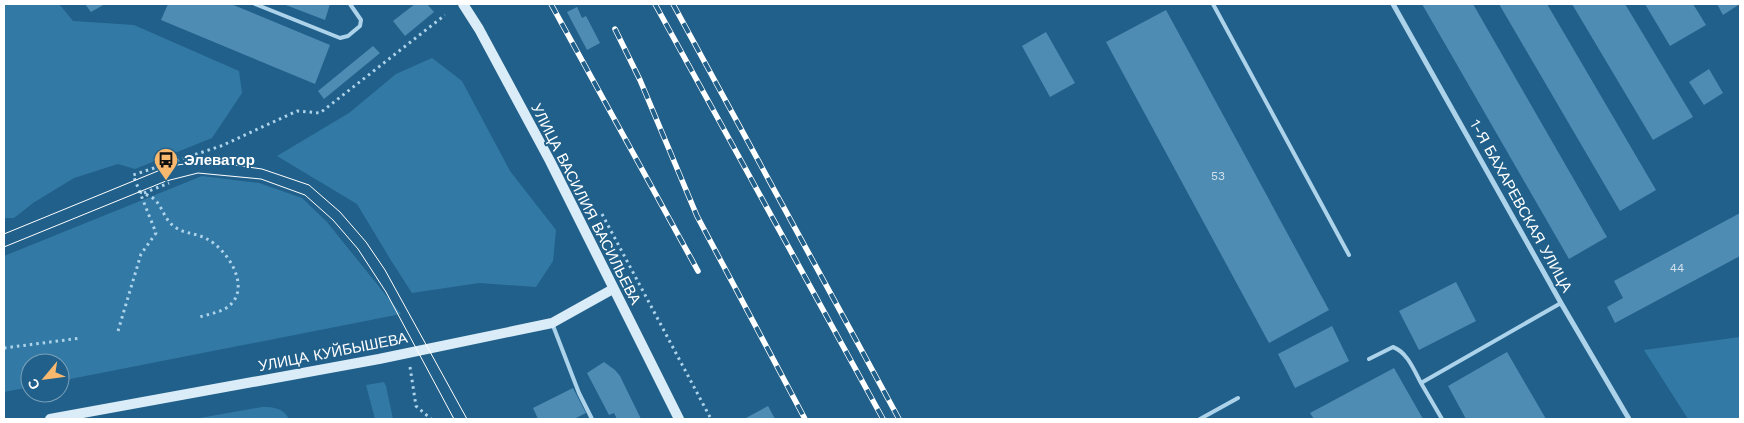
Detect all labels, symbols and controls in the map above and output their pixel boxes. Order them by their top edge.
street label: УЛИЦА ВАСИЛИЯ ВАСИЛЬЕВА [527,100,645,308]
street label: 1-Я БАХАРЕВСКАЯ УЛИЦА [1466,116,1576,296]
bus stop icon: Элеватор [153,147,179,181]
place label: Элеватор [184,151,255,169]
house number: 53 [1211,169,1225,183]
house number: 44 [1670,261,1684,275]
street label: УЛИЦА КУЙБЫШЕВА [257,329,409,375]
north arrow [20,353,70,403]
text: С [24,376,43,393]

